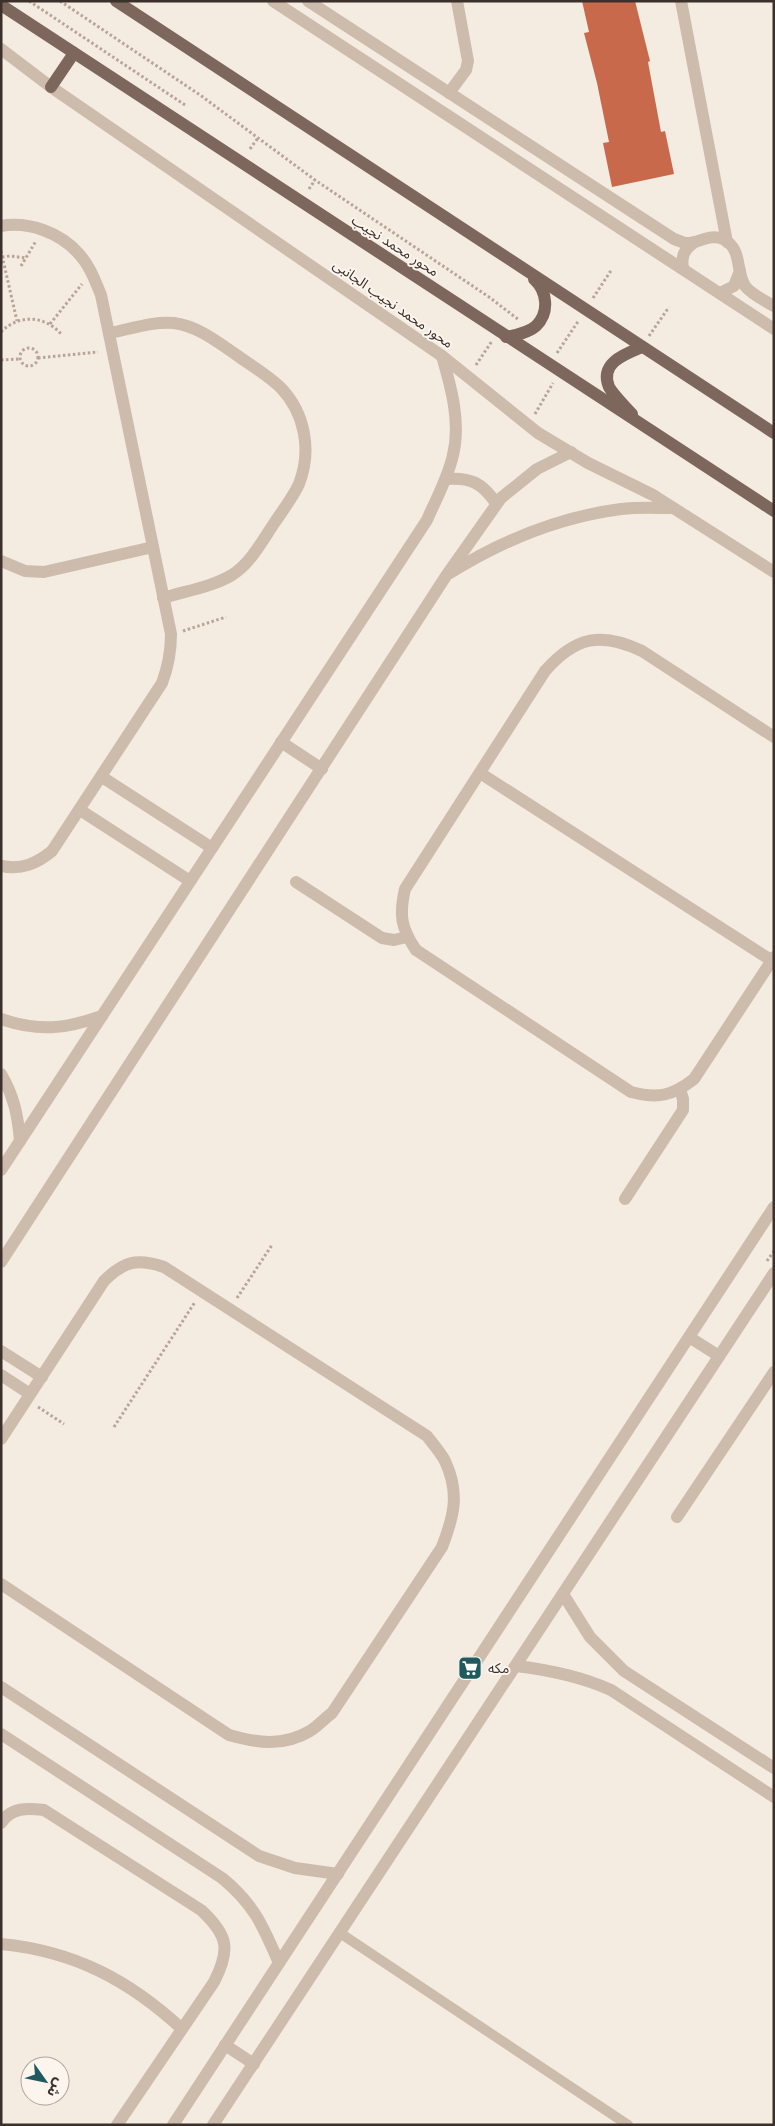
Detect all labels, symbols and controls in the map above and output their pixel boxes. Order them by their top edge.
street label: محور محمد نجيب [348,211,442,281]
street label: محور محمد نجيب الجانبى [329,255,457,353]
supermarket icon: مكه [457,1655,483,1681]
place label: مكه [488,1659,509,1678]
north arrow [20,2056,70,2106]
text: ش [42,2075,69,2101]

